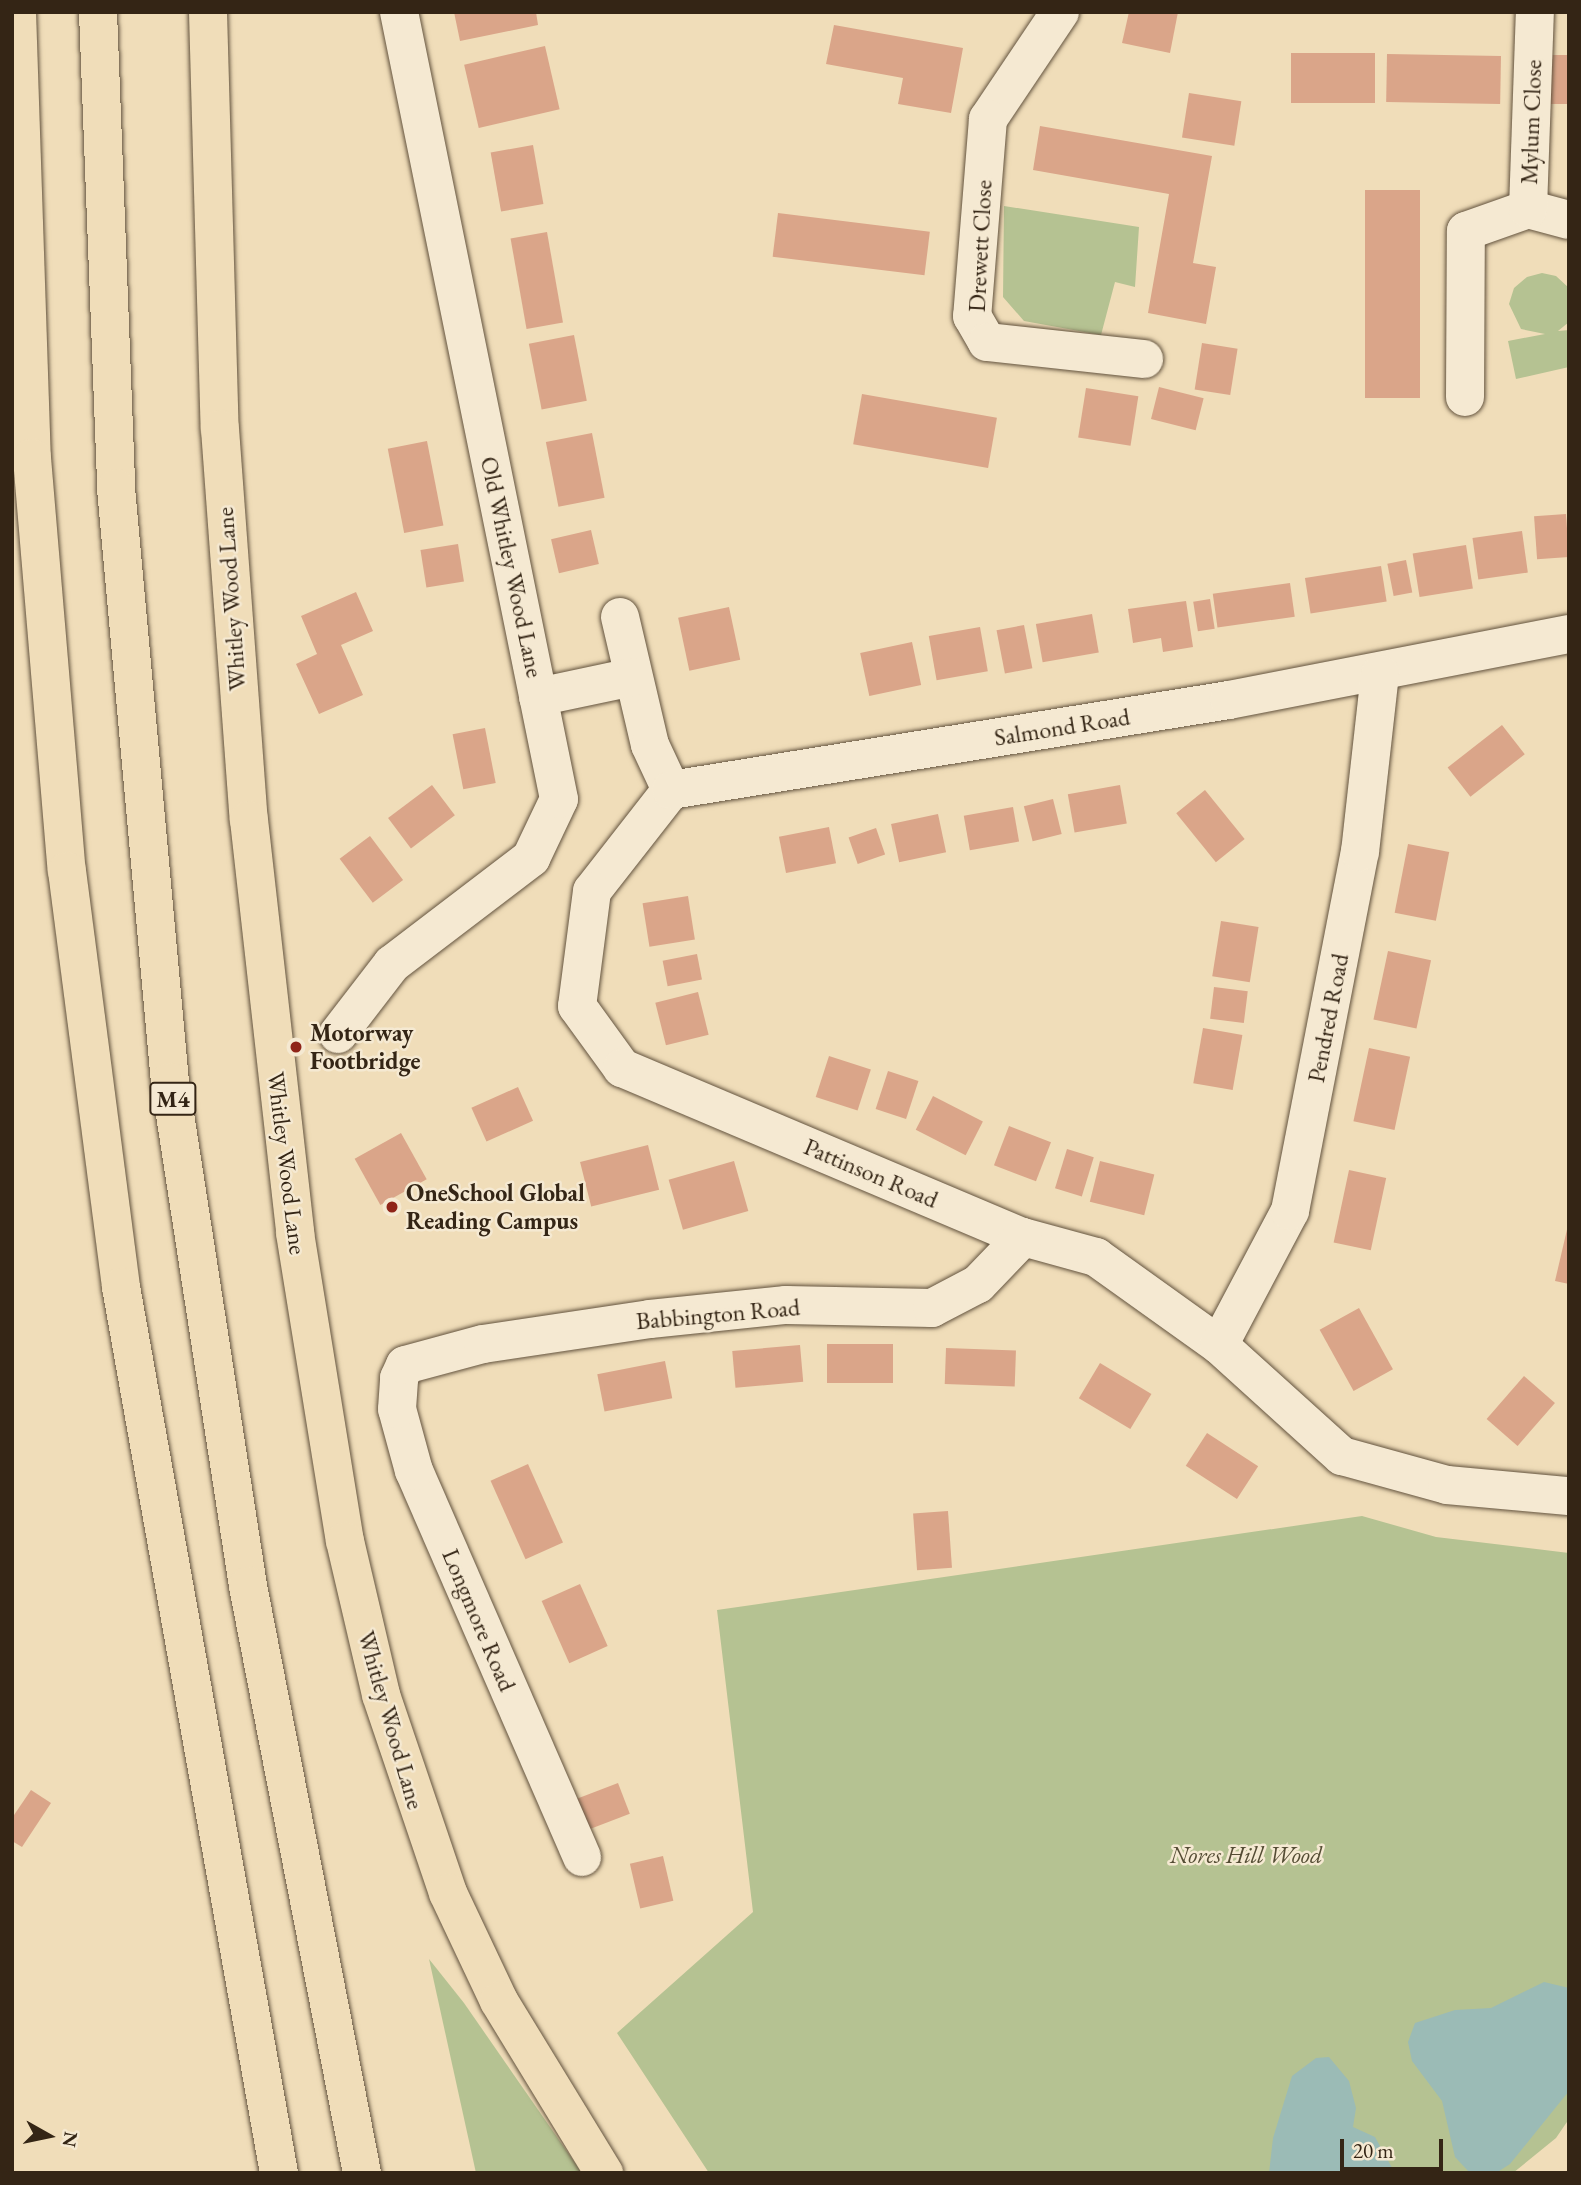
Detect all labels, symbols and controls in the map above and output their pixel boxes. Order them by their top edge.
street label: Mylum Close [1514,59,1548,185]
street label: Drewett Close [962,179,998,313]
street label: Old Whitley Wood Lane [475,454,549,680]
street label: Whitley Wood Lane [210,506,252,692]
street label: Salmond Road [992,702,1132,752]
street label: Pendred Road [1301,951,1355,1085]
place label: Motorway Footbridge [310,1019,420,1075]
marker: Motorway Footbridge [288,1039,304,1055]
street label: Whitley Wood Lane [261,1070,313,1256]
road number: M4 [148,1080,198,1118]
street label: Pattinson Road [800,1132,942,1214]
place label: OneSchool Global Reading Campus [406,1179,585,1235]
marker: OneSchool Global Reading Campus [384,1199,400,1215]
street label: Babbington Road [635,1292,801,1336]
street label: Longmore Road [436,1544,522,1696]
street label: Whitley Wood Lane [352,1628,430,1812]
park label: Nores Hill Wood [1170,1841,1322,1869]
north arrow [14,2101,84,2171]
scale bar [1343,2126,1446,2170]
text: N [57,2130,84,2149]
text: 20 m [1353,2137,1394,2164]

